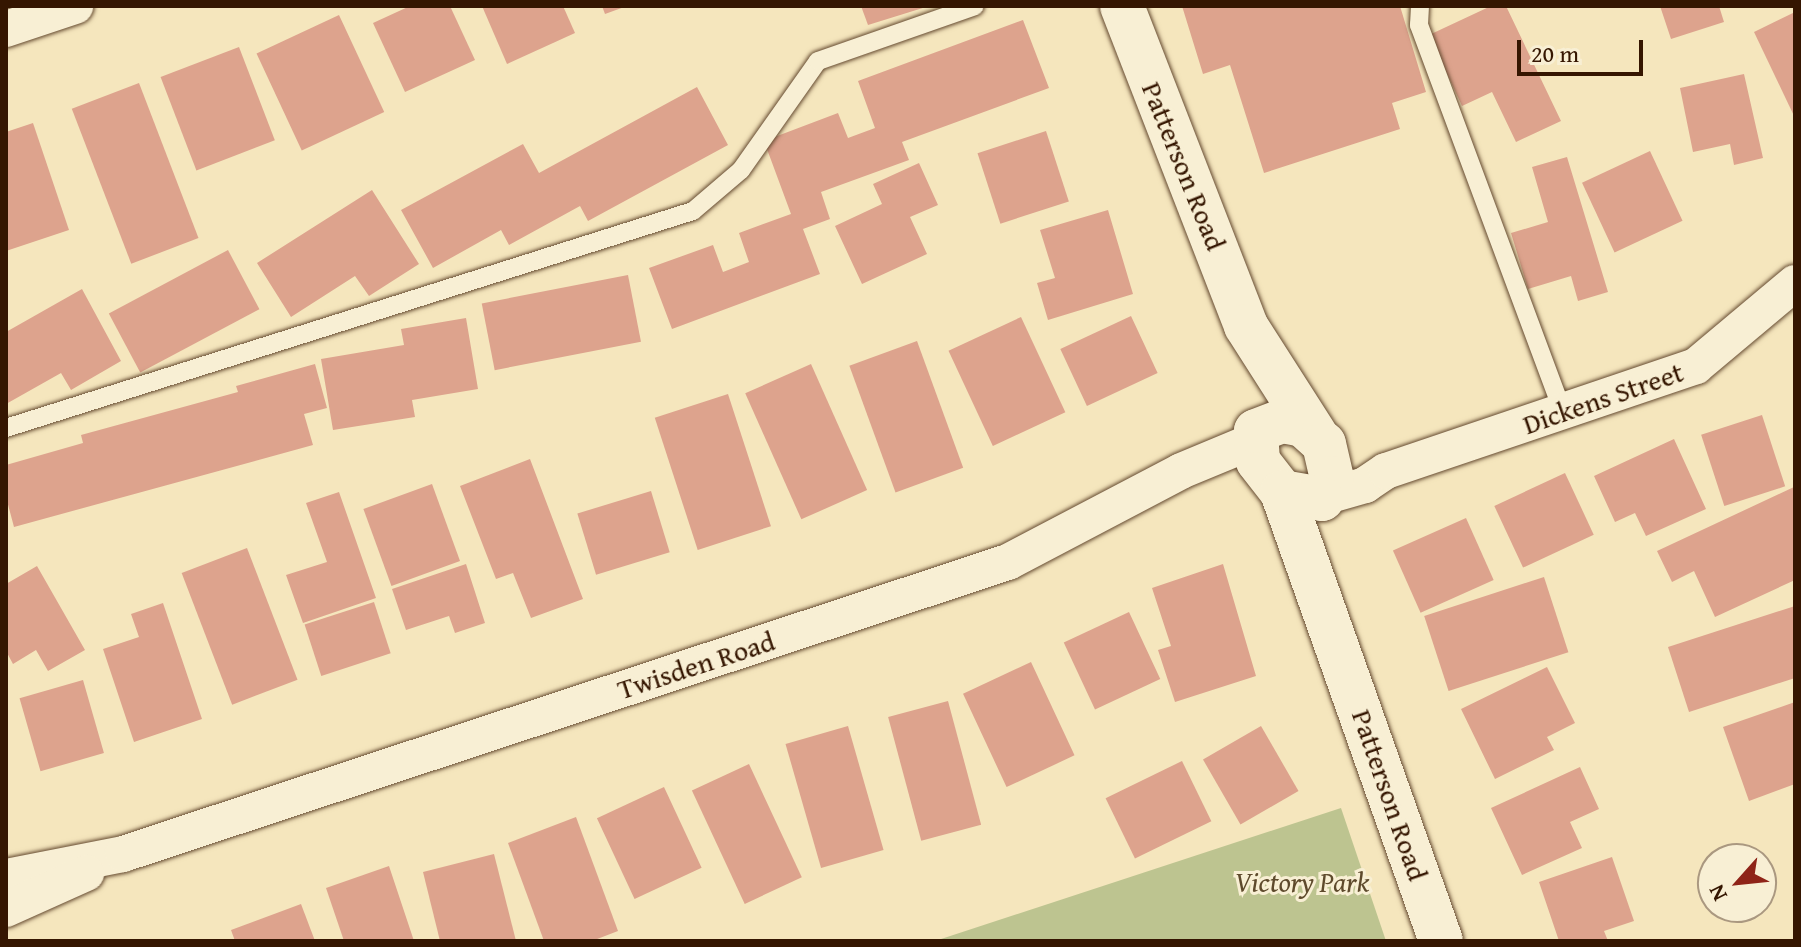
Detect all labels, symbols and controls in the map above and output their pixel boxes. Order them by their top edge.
scale bar [1521,24,1647,74]
text: 20 m [1531,36,1579,71]
street label: Patterson Road [1135,77,1233,255]
street label: Dickens Street [1518,355,1688,441]
street label: Twisden Road [613,624,779,706]
street label: Patterson Road [1345,705,1435,885]
north arrow [1697,843,1777,923]
park label: Victory Park [1235,865,1369,899]
text: N [1700,879,1735,907]

